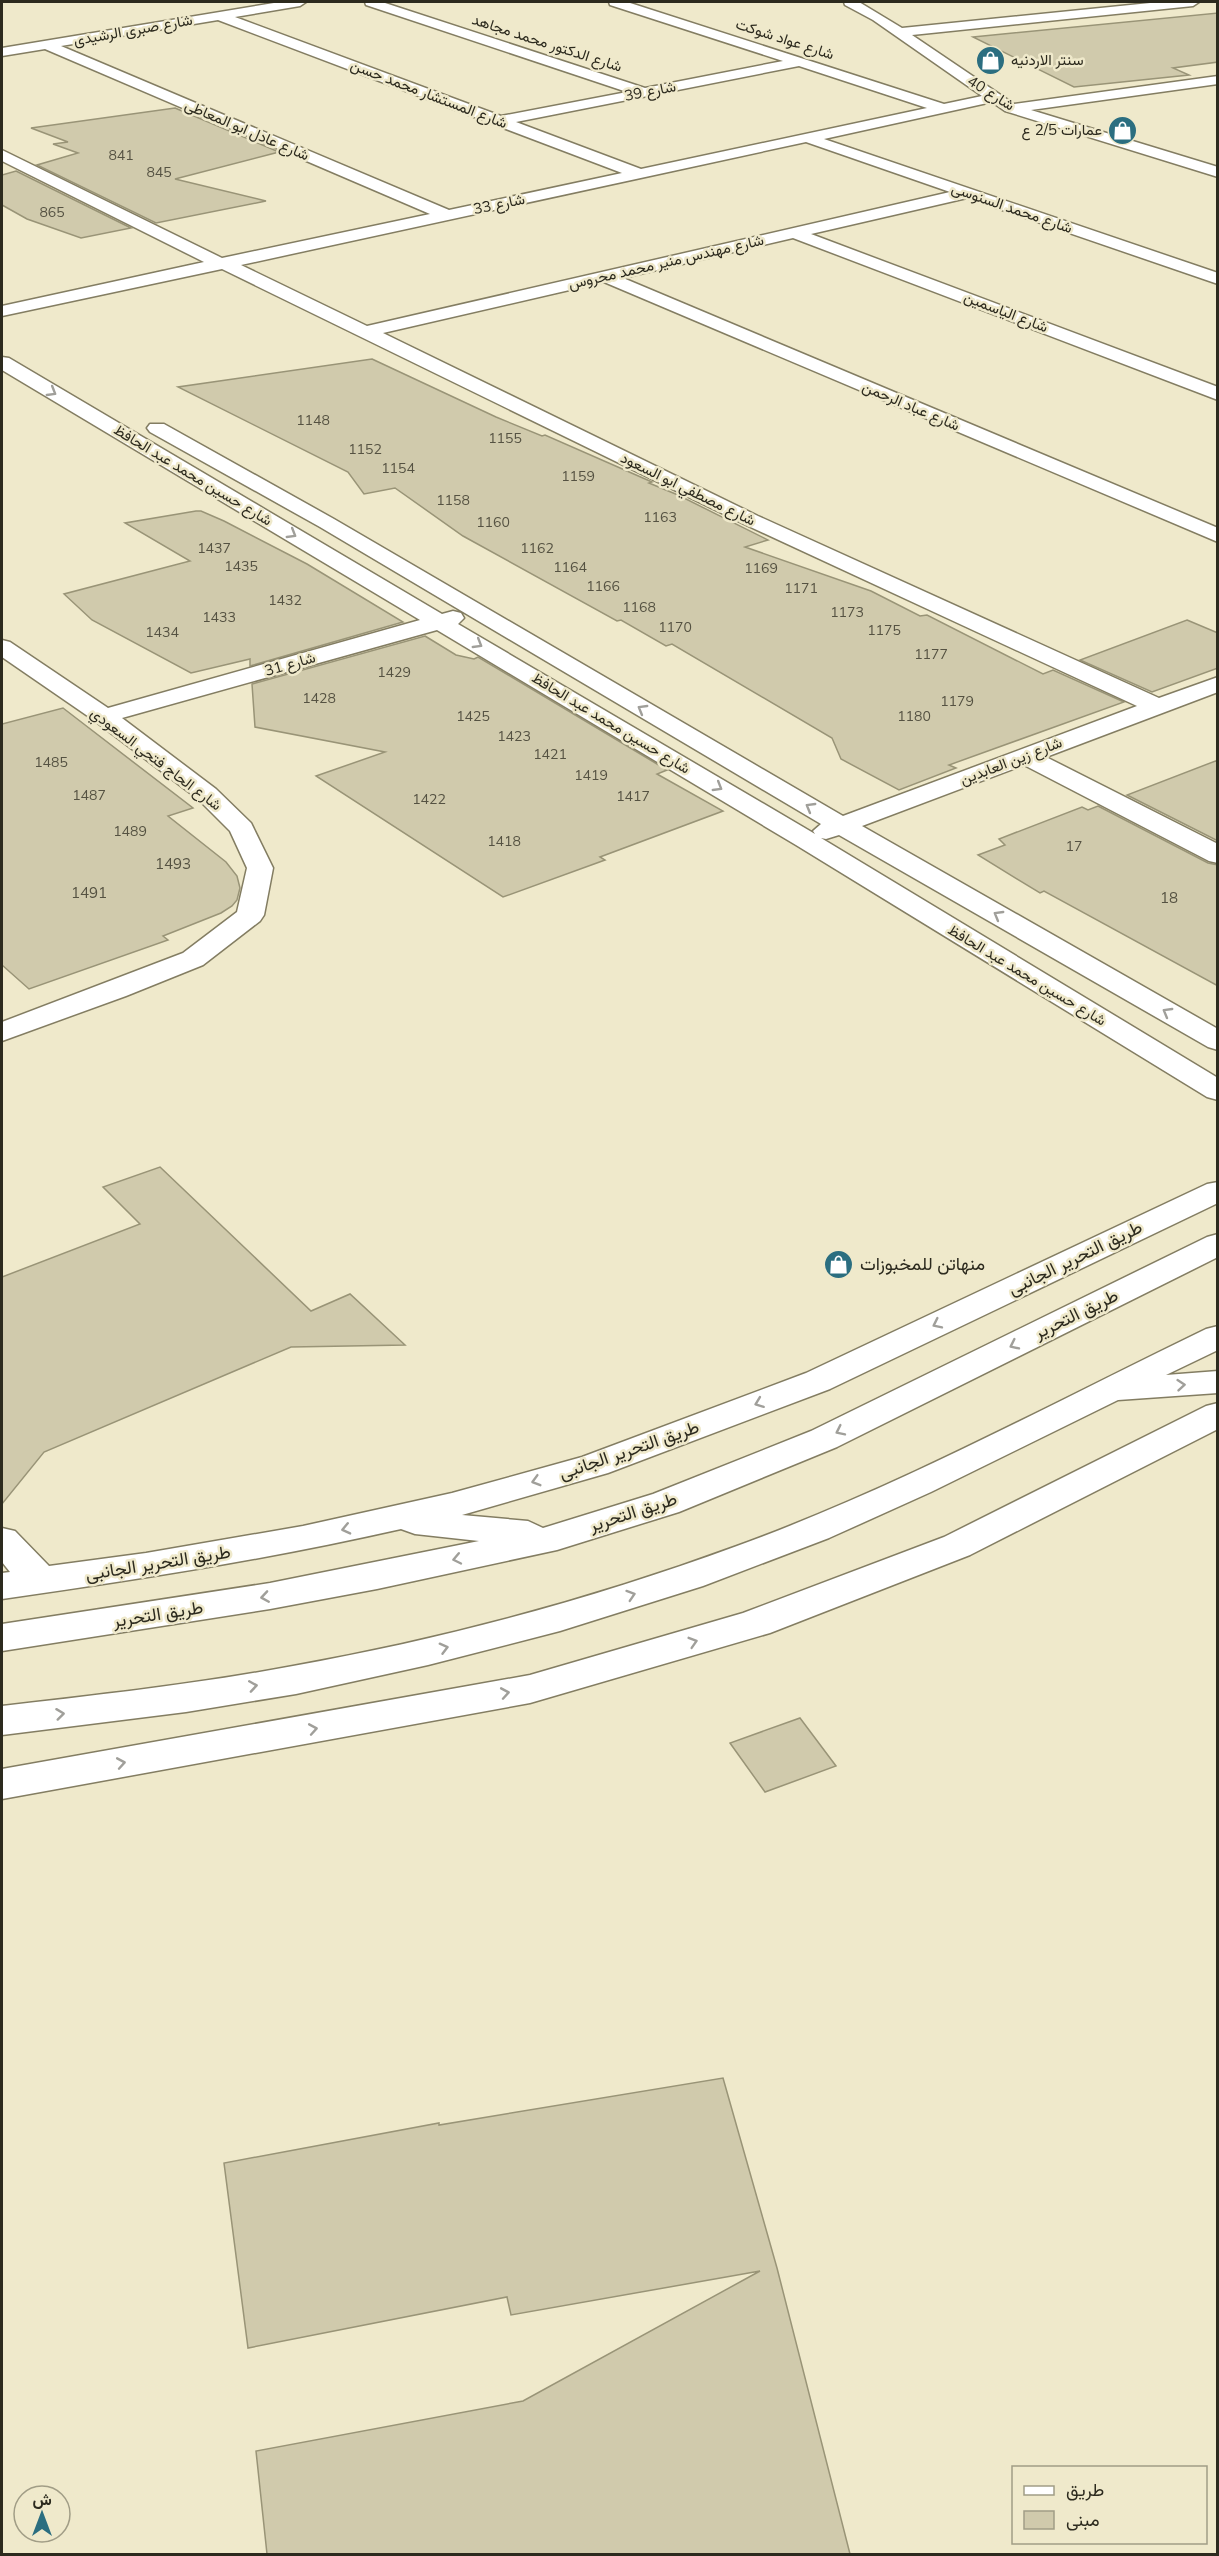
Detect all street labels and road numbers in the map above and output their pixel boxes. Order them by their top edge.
street label: شارع الدكتور محمد مجاهد [469,9,625,78]
street label: شارع صبرى الرشيدى [72,10,194,51]
street label: شارع عواد شوكت [733,14,837,65]
street label: شارع المستشار محمد حسن [347,55,510,134]
street label: شارع 40 [963,71,1019,116]
street label: شارع 39 [623,76,678,107]
street label: شارع عادل ابو المعاطى [181,95,312,166]
street label: شارع محمد السنوسى [949,178,1075,239]
street label: شارع 33 [471,189,527,220]
street label: شارع مهندس منير محمد محروس [566,230,766,295]
street label: شارع الياسمين [961,287,1051,338]
street label: شارع عباد الرحمن [859,376,963,437]
street label: شارع حسين محمد عبد الحافظ [110,420,276,531]
street label: شارع مصطفي ابو السعود [616,448,759,533]
street label: شارع 31 [262,647,318,682]
street label: شارع حسين محمد عبد الحافظ [528,668,694,779]
street label: شارع الحاج فتحي السعودي [84,703,226,817]
street label: شارع زين العابدين [957,732,1065,791]
street label: شارع حسين محمد عبد الحافظ [944,920,1110,1031]
street label: طريق التحرير الجانبى [1004,1215,1146,1300]
street label: طريق التحرير [1029,1283,1122,1344]
street label: طريق التحرير الجانبى [556,1415,702,1484]
street label: طريق التحرير [585,1487,680,1537]
street label: طريق التحرير الجانبى [84,1540,232,1585]
street label: طريق التحرير [110,1595,205,1632]

